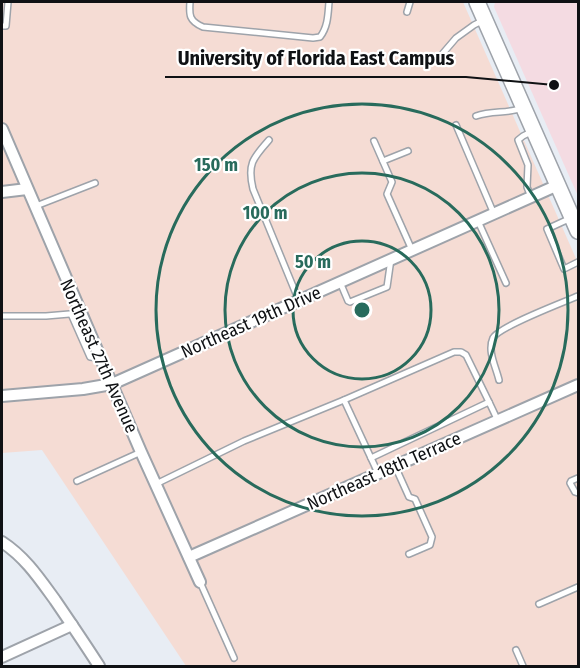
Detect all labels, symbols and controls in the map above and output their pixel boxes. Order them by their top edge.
callout: University of Florida East Campus [165,39,466,77]
text: University of Florida East Campus [178,46,455,70]
text: 150 m [194,154,238,176]
text: 100 m [243,202,287,224]
text: 50 m [295,251,331,273]
street label: Northeast 27th Avenue [55,276,143,436]
street label: Northeast 19th Drive [178,281,324,363]
centre of rings [352,300,372,320]
street label: Northeast 18th Terrace [304,427,464,515]

